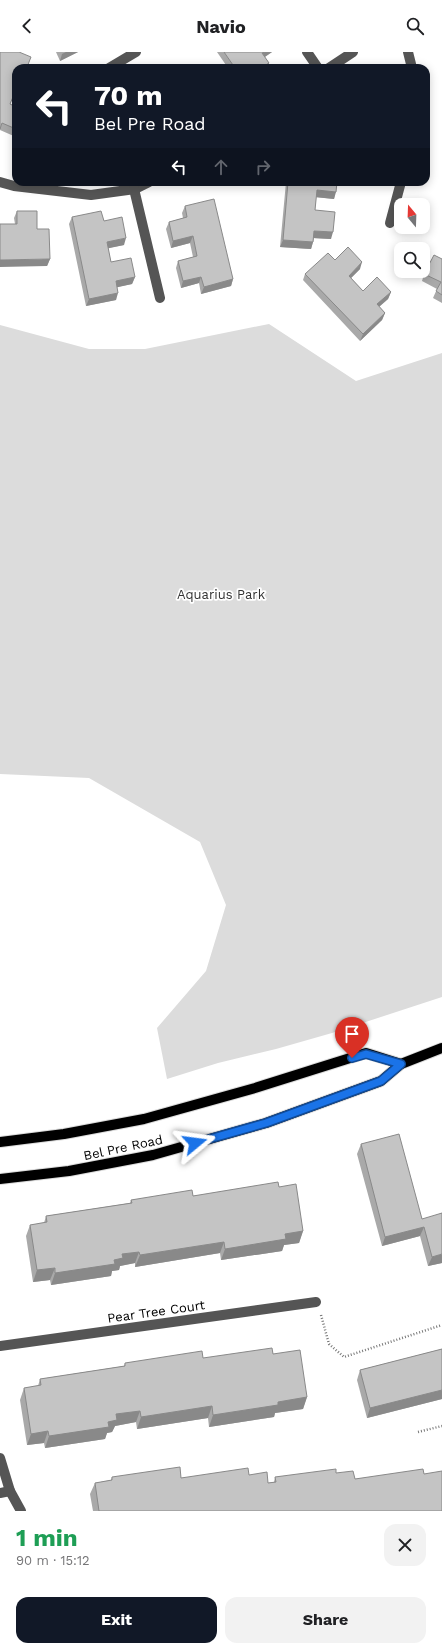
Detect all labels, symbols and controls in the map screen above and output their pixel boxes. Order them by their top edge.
icon: back [16,15,38,37]
icon: search [404,15,426,37]
text: Navio [196,16,246,37]
text: 70 m [94,79,163,112]
icon: left [28,80,80,132]
text: Bel Pre Road [94,113,206,134]
icon: left [168,156,190,178]
icon: ahead [210,156,232,178]
icon: right [252,156,274,178]
north arrow [394,198,430,234]
map controls [394,198,430,278]
button: search [394,242,430,278]
park label: Aquarius Park [177,587,266,602]
pin [335,1017,369,1058]
icon: arrive [341,1023,363,1045]
position arrow [174,1122,216,1164]
street label: Bel Pre Road [82,1132,164,1163]
street label: Pear Tree Court [106,1297,206,1326]
text: 1 min [16,1524,78,1552]
button: close [384,1524,426,1566]
text: 90 m · 15:12 [16,1553,90,1568]
button: Exit [16,1597,217,1643]
button: Share [225,1597,426,1643]

